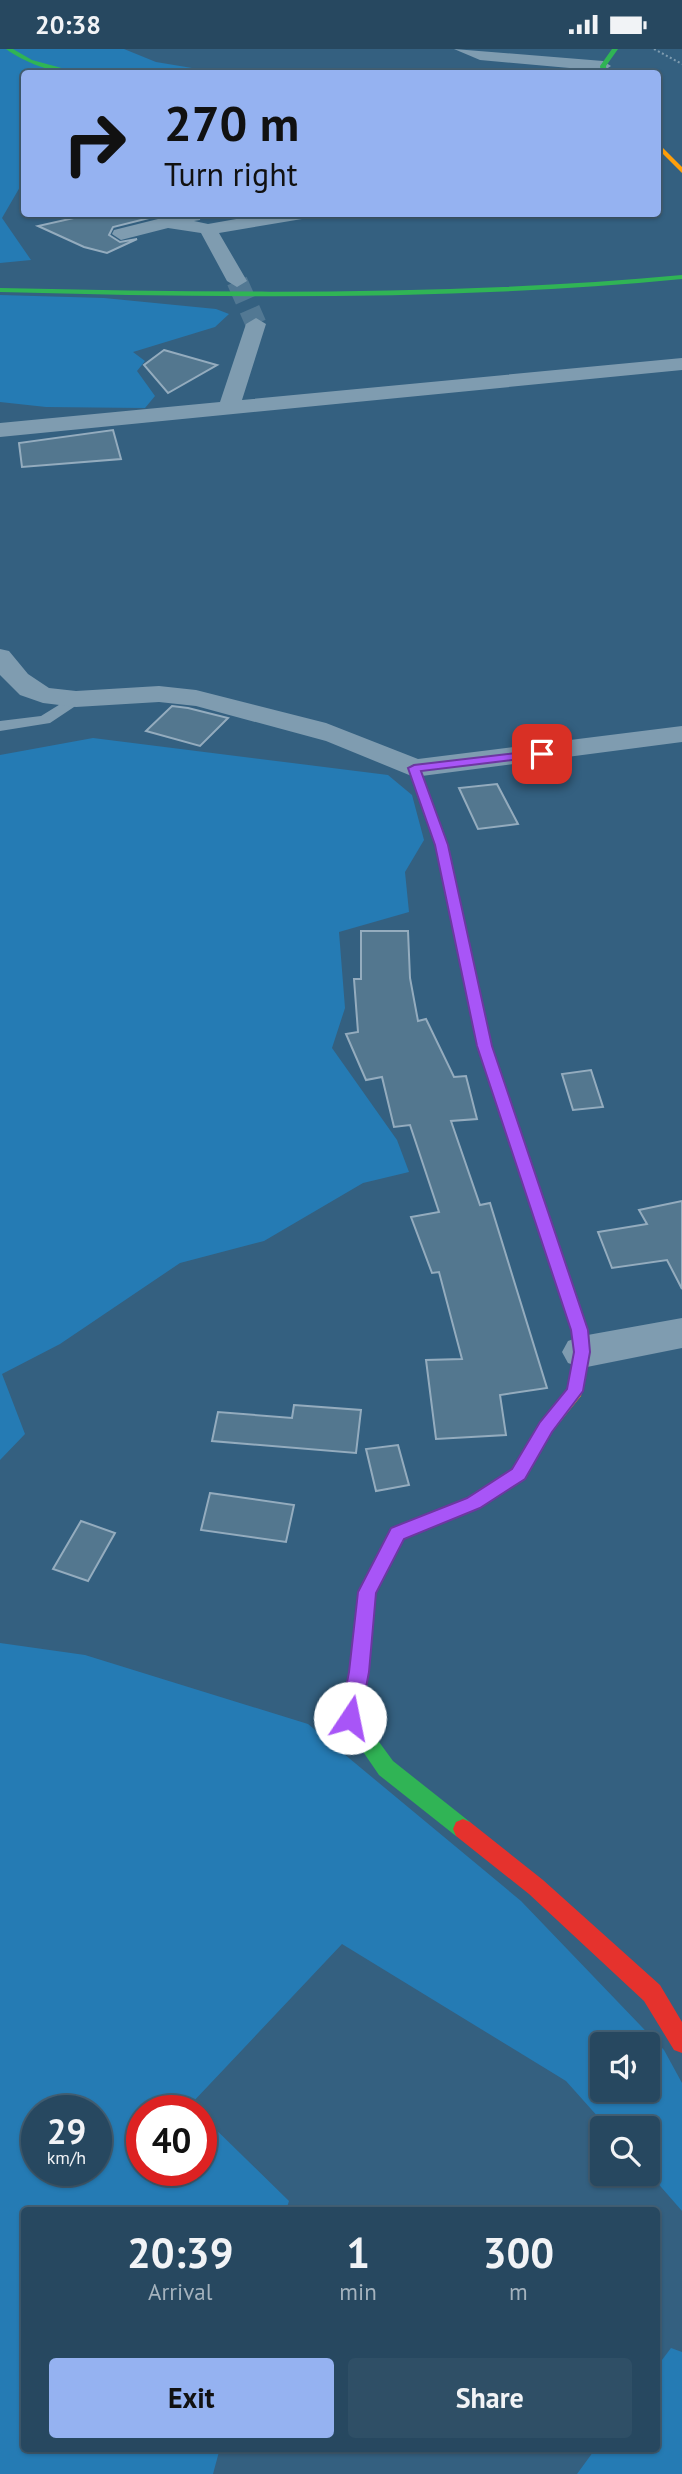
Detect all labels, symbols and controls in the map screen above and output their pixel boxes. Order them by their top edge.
text: 20:38 [35,8,101,41]
text: 270 m [164,91,299,155]
icon: right [49,98,140,189]
text: Turn right [164,153,298,195]
pin [512,724,572,784]
icon: arrive [523,735,561,773]
position arrow [313,1681,387,1755]
map controls [590,2032,660,2186]
button: sound [590,2032,660,2102]
speed limit sign: 40 [126,2095,217,2186]
text: 29 [47,2108,86,2154]
button: search [590,2116,660,2186]
text: km/h [47,2146,86,2169]
text: 20:39 [127,2225,233,2280]
text: 1 [346,2225,370,2280]
text: 300 [483,2225,554,2280]
text: Arrival [148,2277,212,2306]
text: min [339,2277,377,2306]
text: m [509,2277,528,2306]
button: Exit [49,2358,334,2438]
button: Share [348,2358,632,2438]

